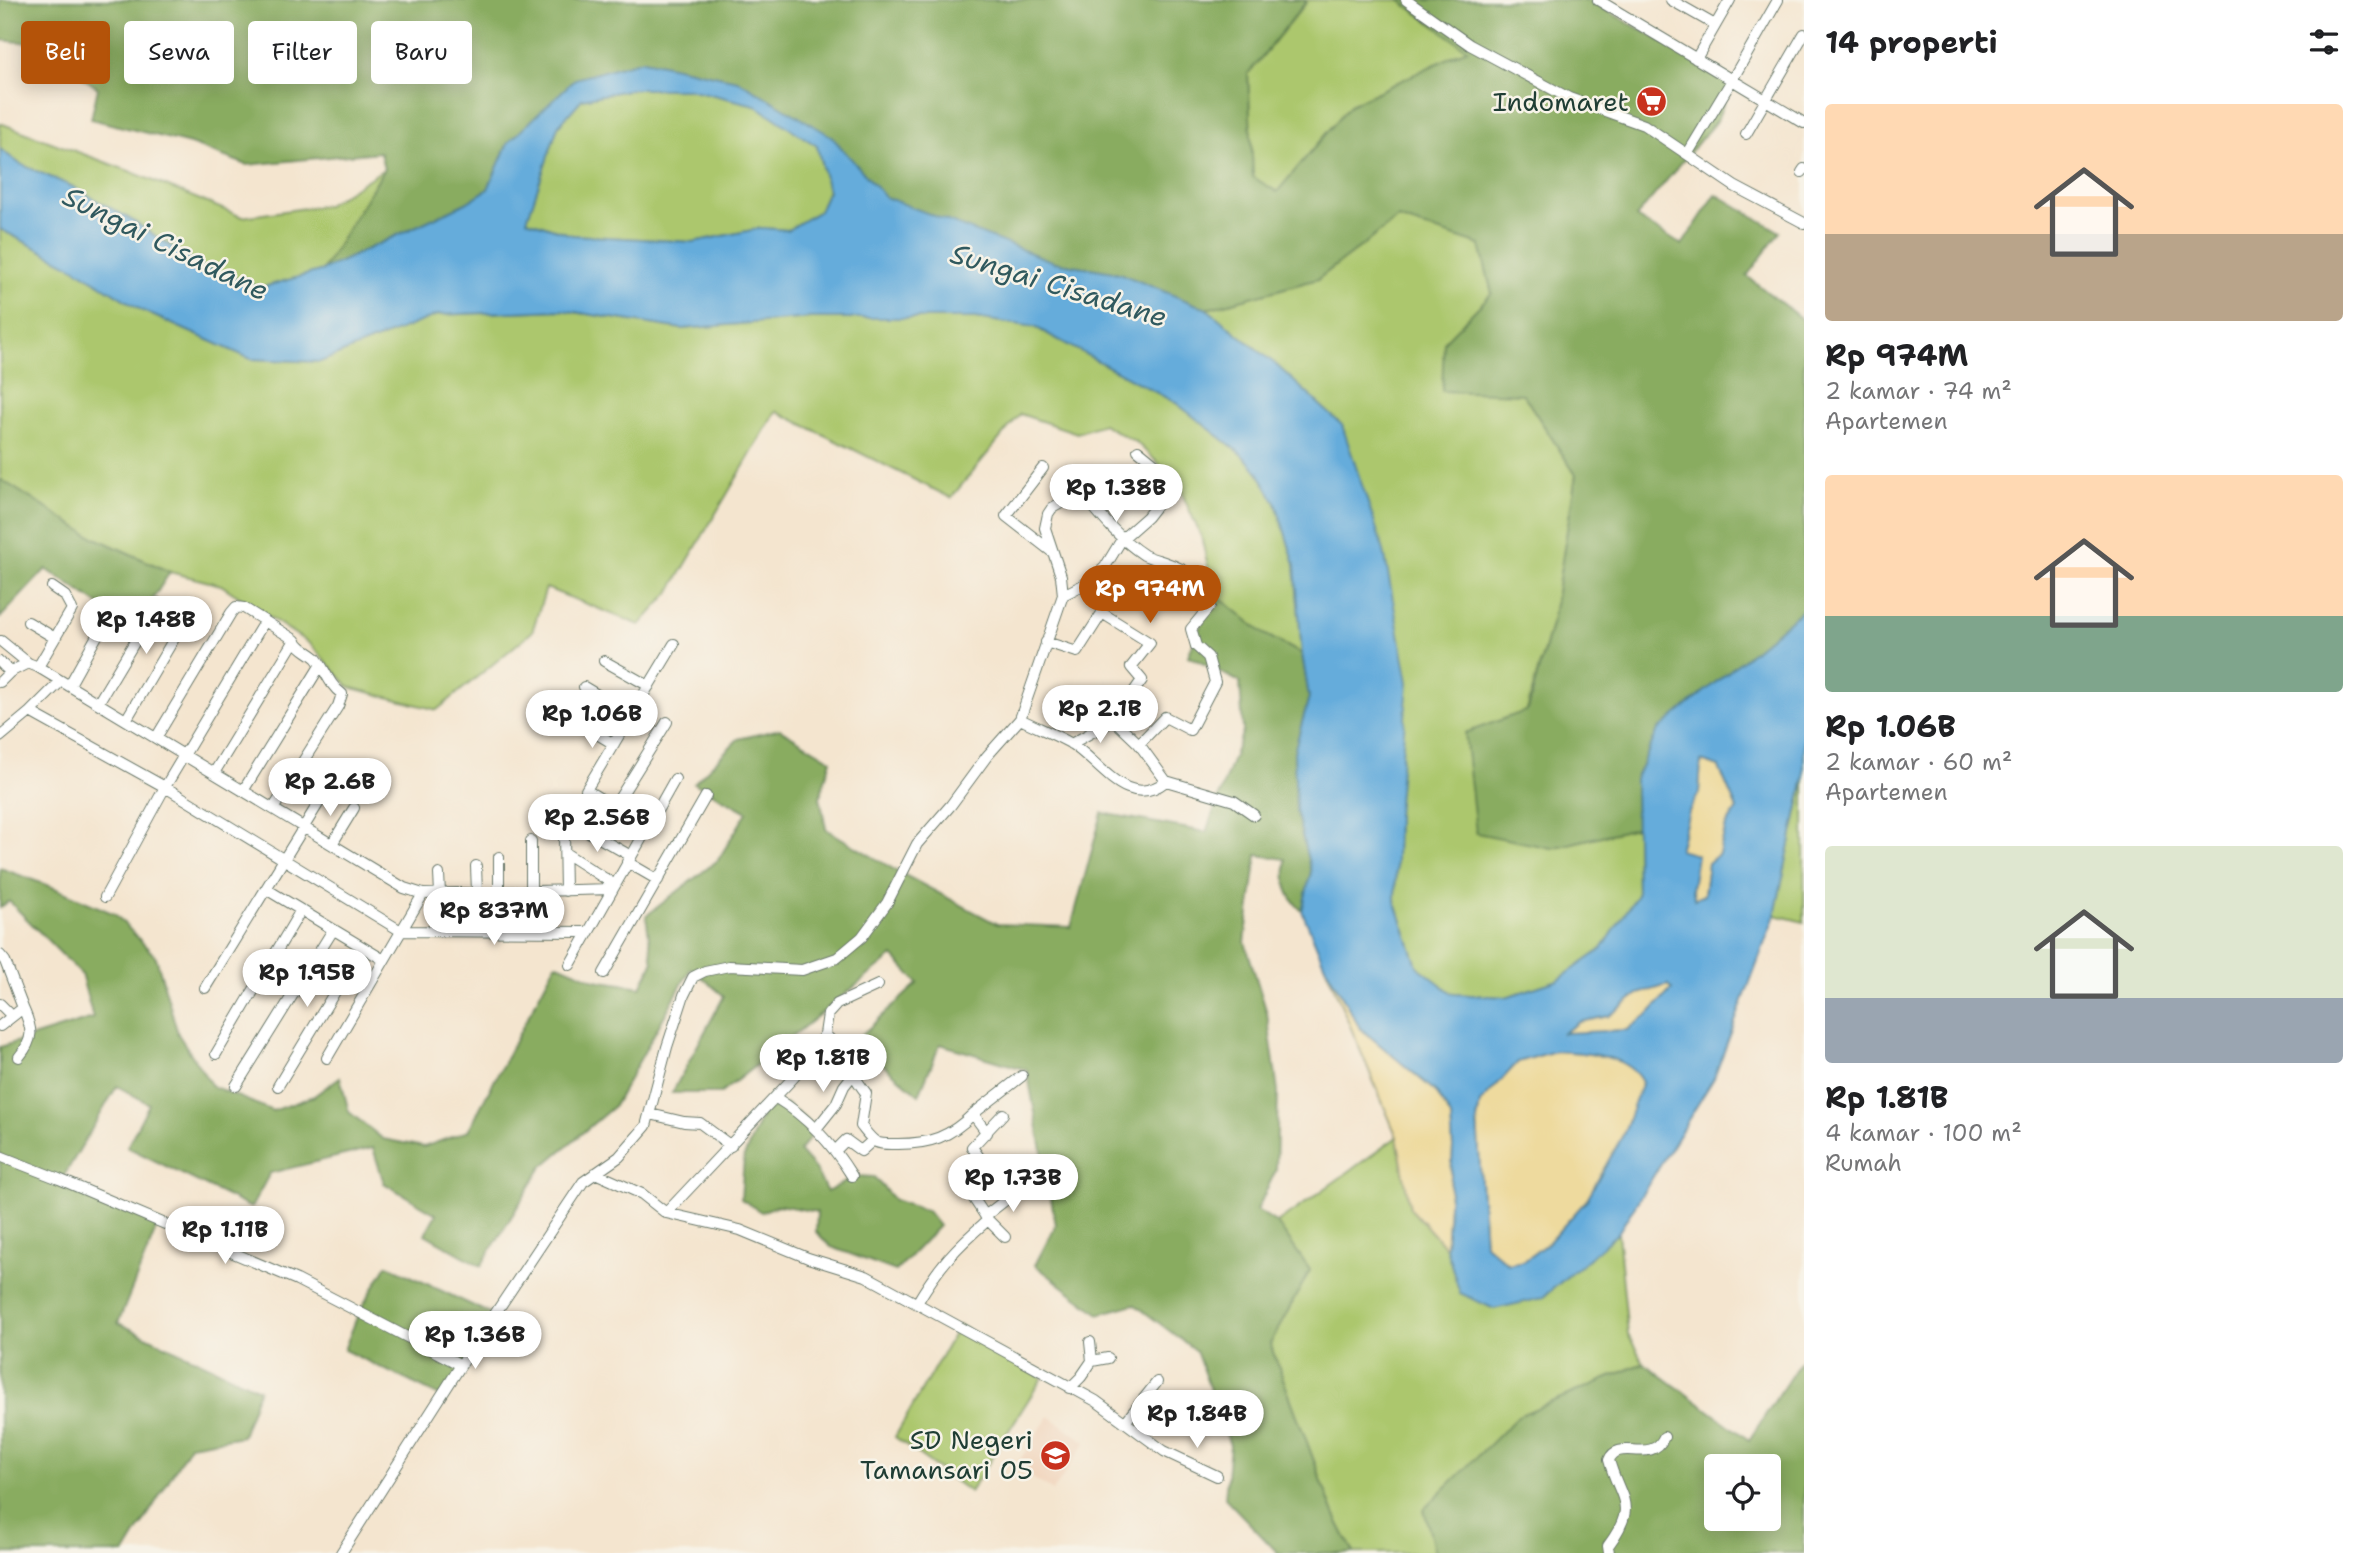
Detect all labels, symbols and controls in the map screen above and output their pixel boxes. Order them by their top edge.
chip: Beli [21,21,110,84]
chip: Sewa [124,21,234,84]
chip: Filter [248,21,357,84]
chip: Baru [371,21,472,84]
text: 14 properti [1825,22,1998,63]
icon: filters [2305,23,2343,61]
place label: Indomaret [1493,84,1629,119]
supermarket icon: Indomaret [1635,85,1669,119]
icon: home [2021,149,2147,275]
water label: Sungai Cisadane [57,177,275,309]
water label: Sungai Cisadane [946,234,1172,336]
text: Rp 974M [1825,335,1968,376]
text: 2 kamar · 74 m² [1825,376,2012,406]
text: Apartemen [1825,406,1948,436]
pin: Rp 1.38B [1044,464,1188,524]
text: Rp 1.38B [1066,472,1166,502]
icon: home [2021,520,2147,646]
pin: Rp 974M [1085,566,1215,625]
text: Rp 974M [1095,573,1205,603]
pin: Rp 1.48B [74,596,218,656]
text: Rp 1.48B [96,604,196,634]
pin: Rp 2.1B [1035,686,1165,745]
pin: Rp 1.06B [520,690,664,750]
text: Rp 2.1B [1058,693,1142,723]
text: Rp 1.06B [542,698,642,728]
text: Rp 1.06B [1825,706,1956,747]
text: 2 kamar · 60 m² [1825,747,2012,777]
pin: Rp 2.6B [265,758,395,818]
text: Rp 2.6B [284,766,376,796]
text: Apartemen [1825,777,1948,807]
pin: Rp 2.56B [525,794,669,854]
text: Rp 2.56B [544,802,650,832]
pin: Rp 837M [429,888,559,947]
icon: home [2021,891,2147,1017]
text: Rp 837M [439,895,549,925]
pin: Rp 1.95B [235,950,379,1009]
text: Rp 1.95B [259,957,355,987]
pin: Rp 1.81B [751,1034,895,1094]
text: Rp 1.81B [776,1042,870,1072]
text: Rp 1.81B [1825,1077,1948,1118]
text: 4 kamar · 100 m² [1825,1118,2022,1148]
text: Rumah [1825,1148,1902,1178]
pin: Rp 1.73B [941,1154,1085,1214]
text: Rp 1.73B [964,1162,1062,1192]
pin: Rp 1.11B [153,1206,297,1266]
text: Rp 1.11B [181,1214,269,1244]
pin: Rp 1.36B [403,1312,547,1371]
text: Rp 1.36B [425,1319,525,1349]
pin: Rp 1.84B [1125,1390,1269,1450]
text: Rp 1.84B [1147,1398,1247,1428]
place label: SD Negeri Tamansari 05 [860,1422,1033,1487]
school or university icon: SD Negeri Tamansari 05 [1039,1438,1073,1472]
map controls [1704,1454,1781,1531]
button: locate [1704,1454,1781,1531]

